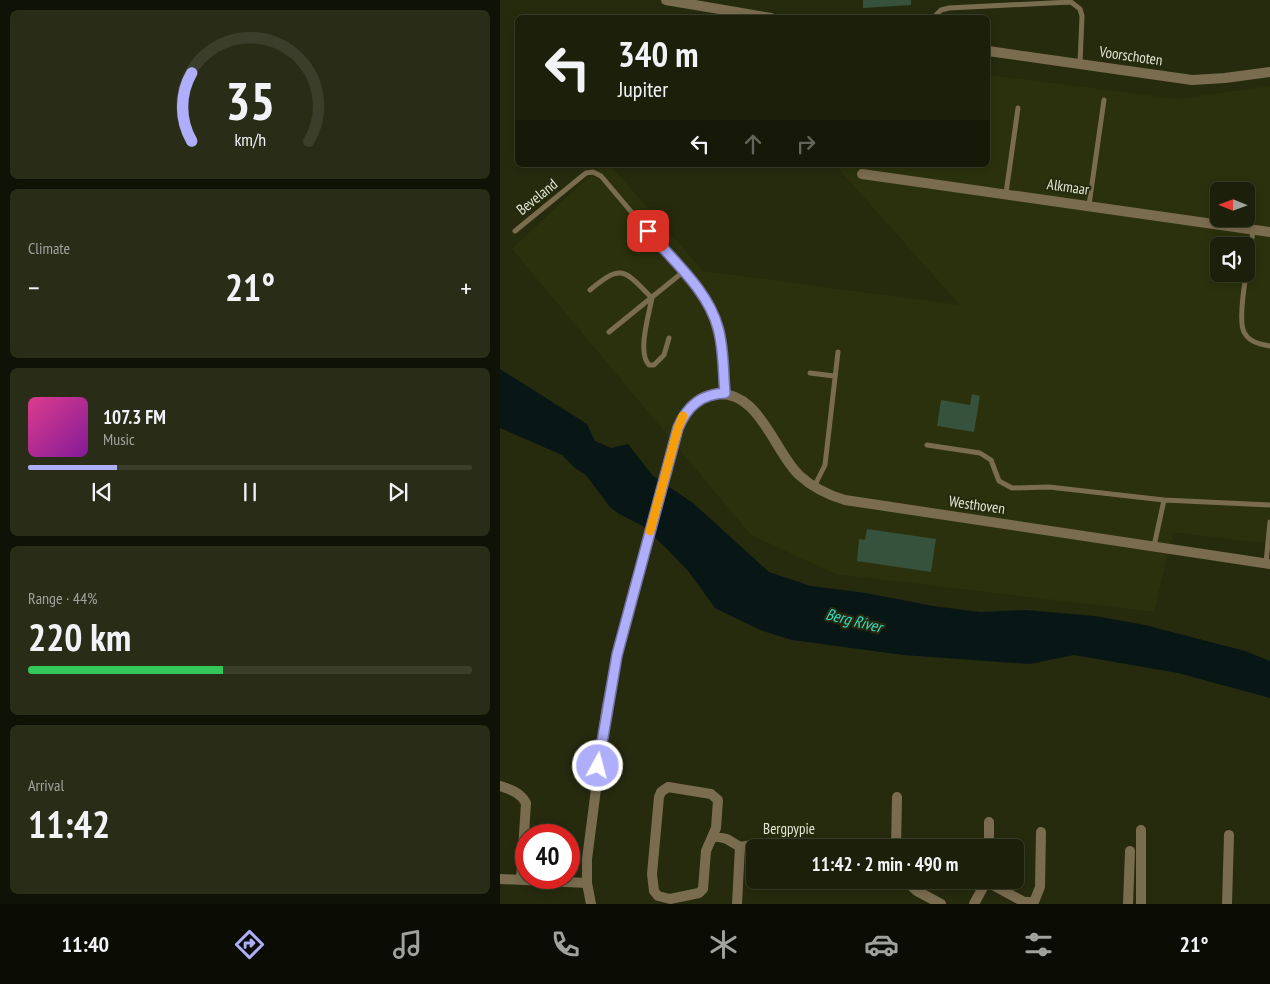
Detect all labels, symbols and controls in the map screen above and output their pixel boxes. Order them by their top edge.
text: 340 m [618,31,699,77]
icon: left [535,35,600,100]
street label: Voorschoten [1097,42,1164,69]
text: 35 [225,67,275,134]
text: Jupiter [618,75,668,103]
text: km/h [234,128,266,151]
icon: left [686,130,714,158]
icon: ahead [739,130,767,158]
icon: right [792,130,820,158]
street label: Beveland [512,174,561,219]
street label: Alkmaar [1046,174,1091,199]
north arrow [1210,182,1255,228]
map controls [1210,182,1255,282]
pin [627,210,669,252]
icon: arrive [634,217,662,245]
button: sound [1210,237,1255,282]
text: Climate [28,238,70,258]
text: 21° [225,262,275,311]
text: − [28,269,40,306]
text: + [460,269,472,306]
text: 107.3 FM [103,405,166,429]
text: Music [103,429,135,449]
icon: previous [88,478,116,506]
icon: pause [236,478,264,506]
icon: next [384,478,412,506]
street label: Westhoven [948,491,1006,518]
text: Range · 44% [28,588,97,608]
water label: Berg River [824,603,887,637]
text: 220 km [28,612,131,661]
position arrow [571,739,623,791]
text: Arrival [28,775,64,795]
text: 11:42 [28,799,110,848]
street label: Bergpypie [763,819,815,838]
speed limit sign: 40 [515,824,580,889]
text: 11:42 · 2 min · 490 m [812,852,958,876]
icon: directions [232,927,267,962]
icon: music [390,927,425,962]
icon: phone [548,927,583,962]
icon: climate [706,927,741,962]
icon: car [864,927,899,962]
icon: filters [1021,927,1056,962]
text: 11:40 [61,930,109,958]
text: 21° [1179,930,1208,958]

